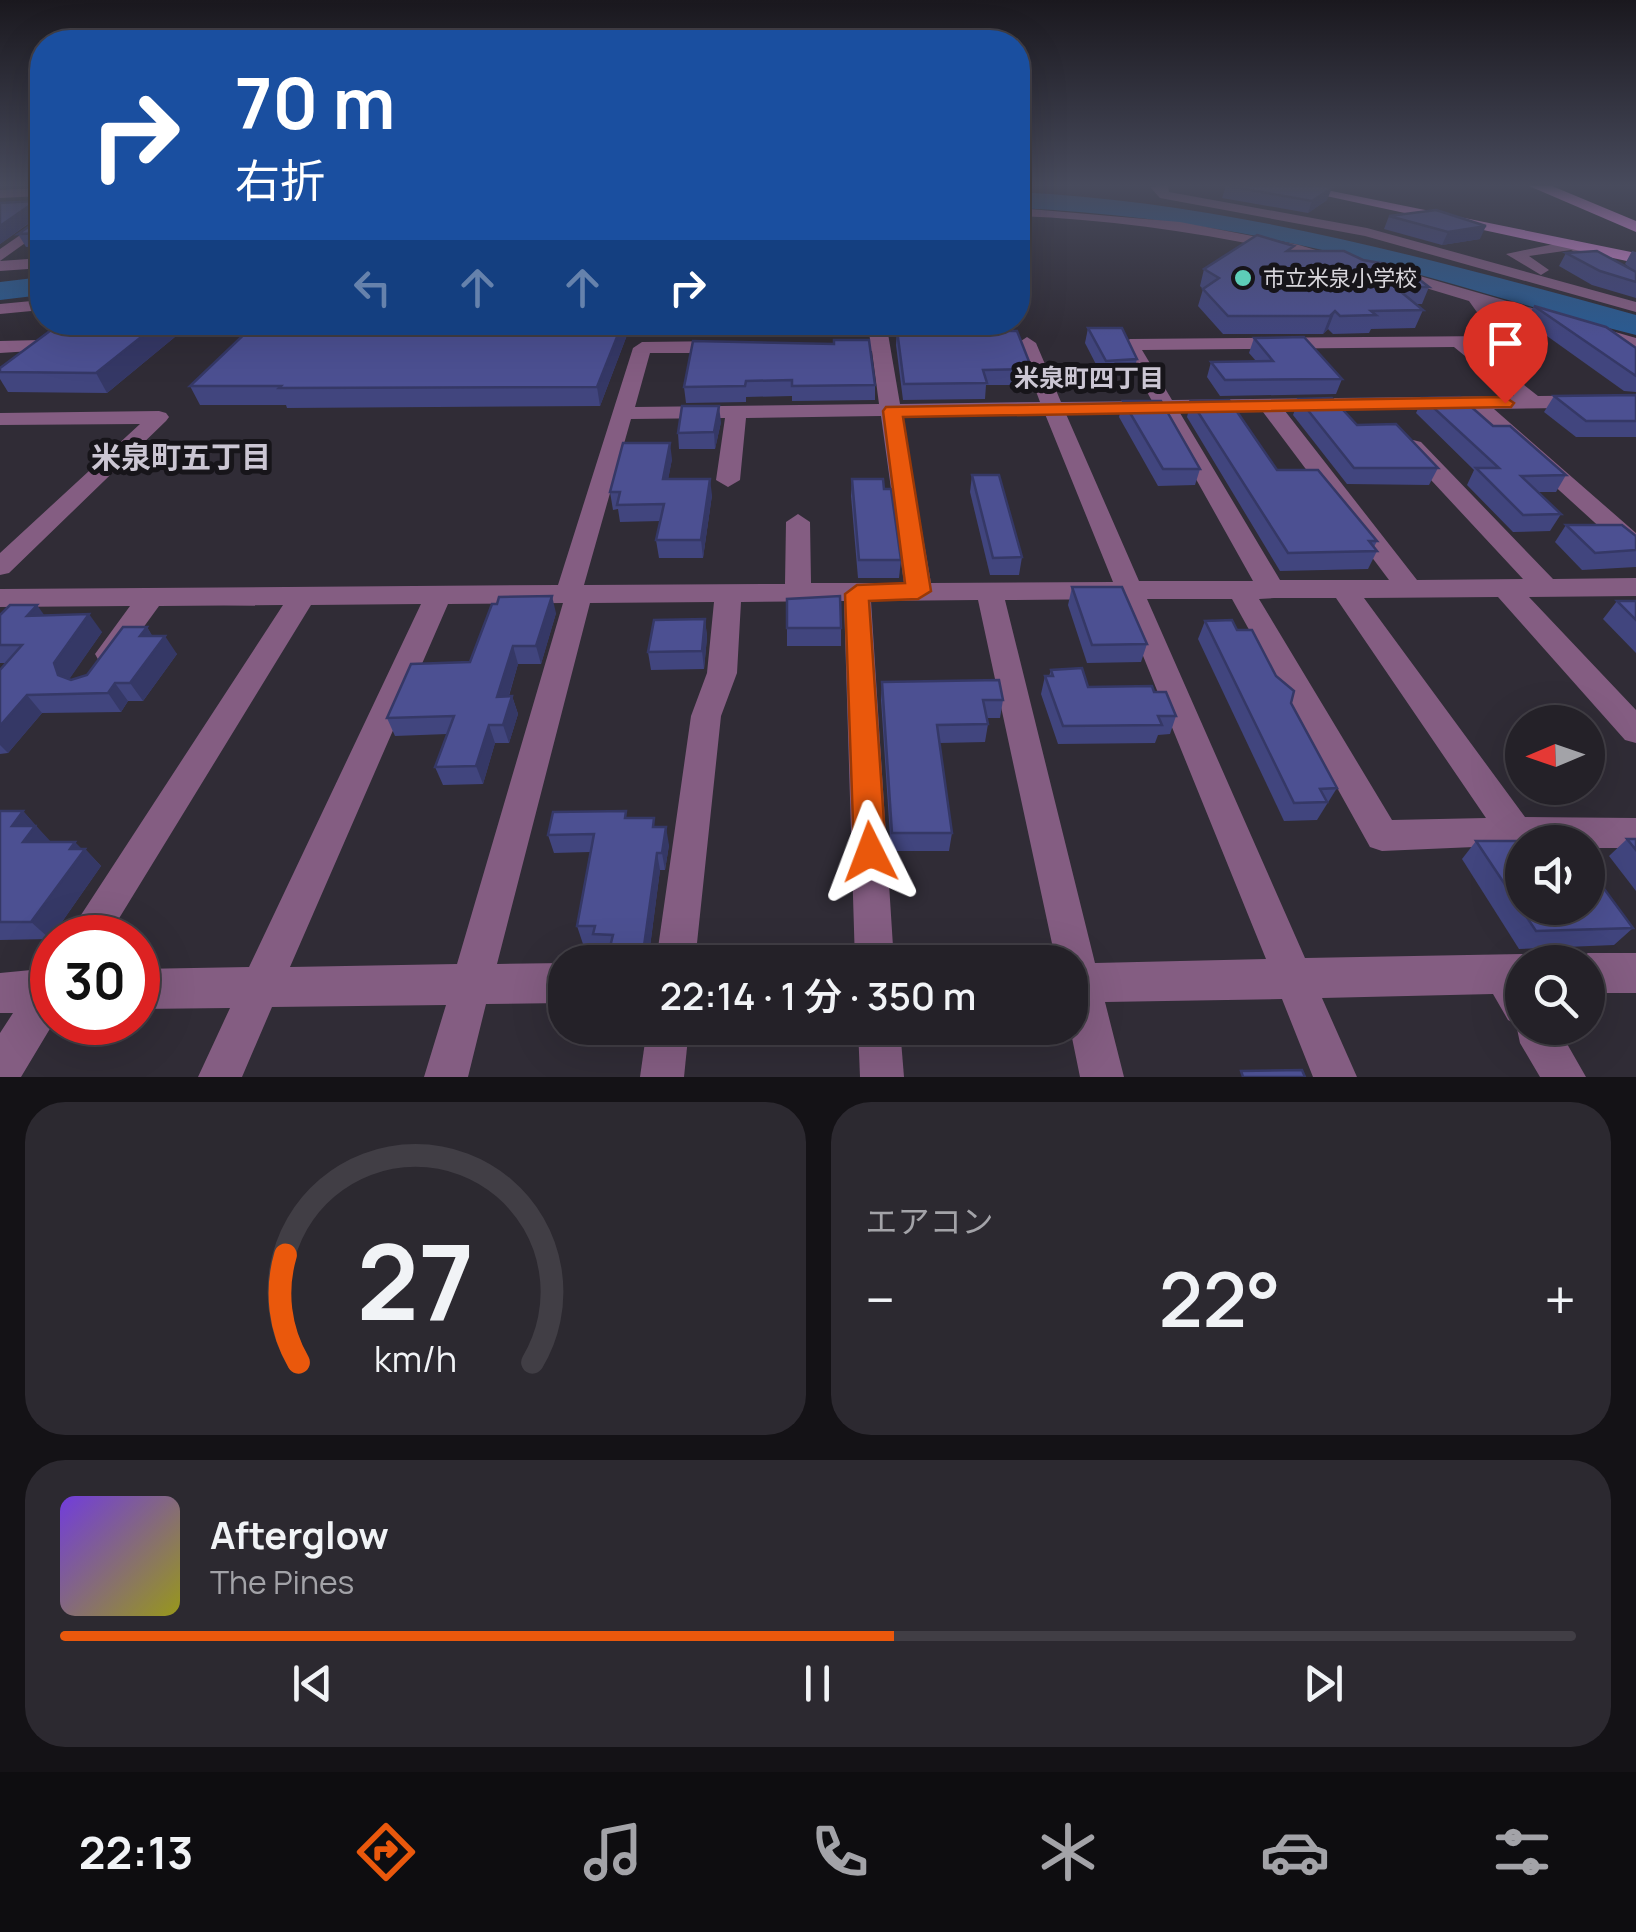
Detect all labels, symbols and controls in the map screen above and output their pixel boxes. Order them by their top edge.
text: 70 m [235,54,395,150]
icon: right [70,70,200,200]
text: 右折 [235,149,325,211]
icon: left [345,260,400,315]
icon: ahead [450,260,505,315]
icon: ahead [555,260,610,315]
icon: right [660,260,715,315]
place label: 市立米泉小学校 [1263,263,1417,293]
marker: 市立米泉小学校 [1232,267,1254,289]
pin [1463,301,1548,404]
icon: arrive [1478,316,1533,371]
district label: 米泉町四丁目 [1014,360,1164,395]
district label: 米泉町五丁目 [91,436,271,477]
north arrow [1505,705,1605,805]
map controls [1505,705,1605,1045]
position arrow [818,800,922,904]
button: sound [1505,825,1605,925]
speed limit sign: 30 [30,915,160,1045]
button: search [1505,945,1605,1045]
text: 22:14 · 1 分 · 350 m [660,969,976,1021]
text: エアコン [866,1199,994,1243]
text: 27 [357,1209,474,1351]
text: 22° [1159,1247,1281,1350]
text: − [866,1261,895,1337]
text: + [1544,1261,1576,1337]
text: km/h [374,1334,457,1383]
text: Afterglow [210,1508,389,1560]
text: The Pines [210,1560,354,1604]
icon: previous [285,1656,340,1711]
icon: pause [790,1656,845,1711]
icon: next [1296,1656,1351,1711]
icon: directions [351,1817,421,1887]
icon: music [578,1817,648,1887]
icon: phone [805,1817,875,1887]
icon: climate [1033,1817,1103,1887]
icon: car [1260,1817,1330,1887]
icon: filters [1487,1817,1557,1887]
text: 22:13 [79,1821,194,1883]

